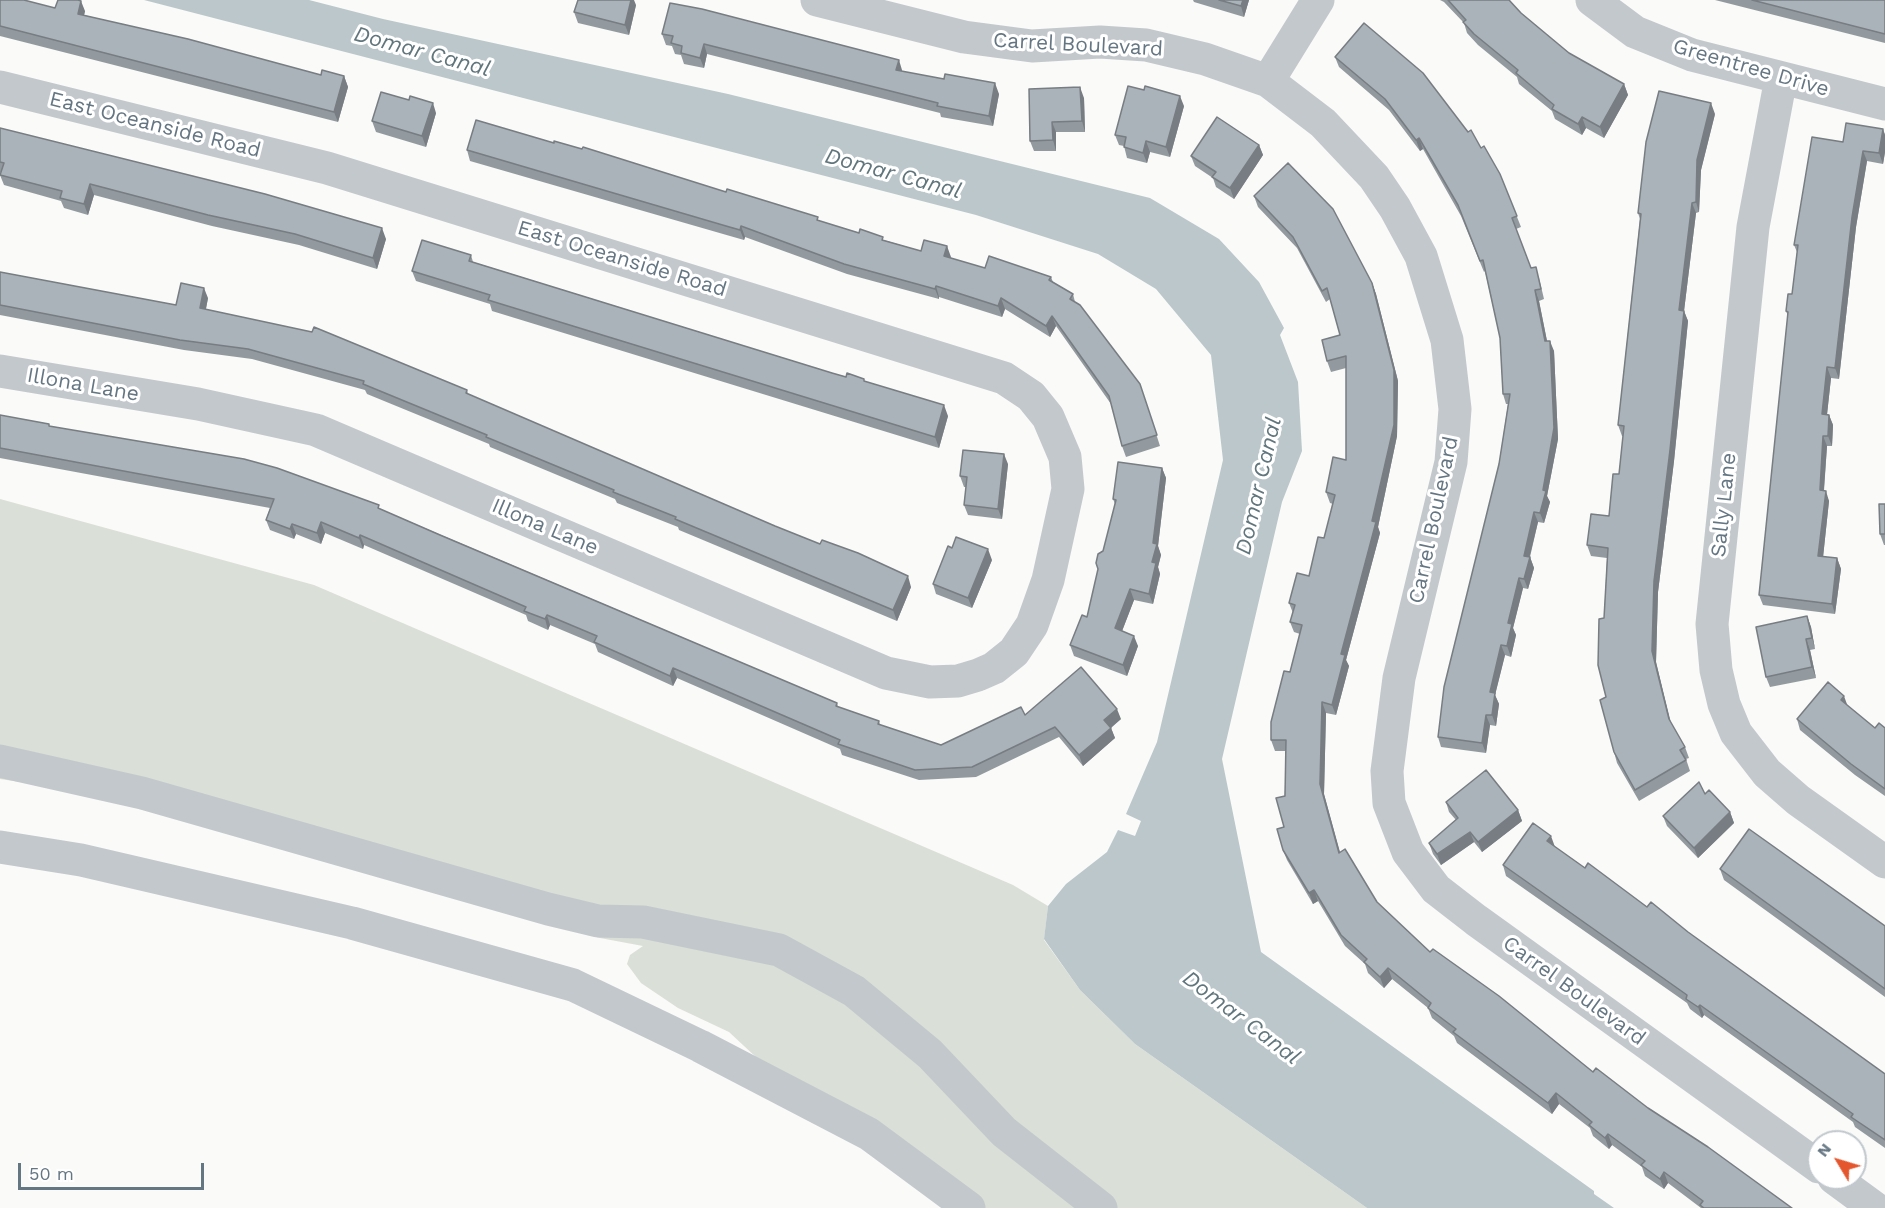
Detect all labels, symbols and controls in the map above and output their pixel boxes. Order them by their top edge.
water label: Domar Canal [351,21,493,83]
street label: Carrel Boulevard [992,28,1164,62]
street label: Greentree Drive [1670,34,1832,102]
street label: East Oceanside Road [47,87,263,163]
water label: Domar Canal [822,143,964,205]
street label: East Oceanside Road [514,215,730,303]
street label: Illona Lane [25,363,141,407]
water label: Domar Canal [1230,415,1288,557]
street label: Carrel Boulevard [1404,434,1464,606]
street label: Sally Lane [1706,451,1742,559]
street label: Illona Lane [488,493,602,561]
street label: Carrel Boulevard [1498,931,1650,1051]
water label: Domar Canal [1177,965,1305,1071]
north arrow [1807,1130,1867,1190]
text: N [1813,1139,1835,1160]
scale bar [21,1151,207,1189]
text: 50 m [29,1163,74,1184]

